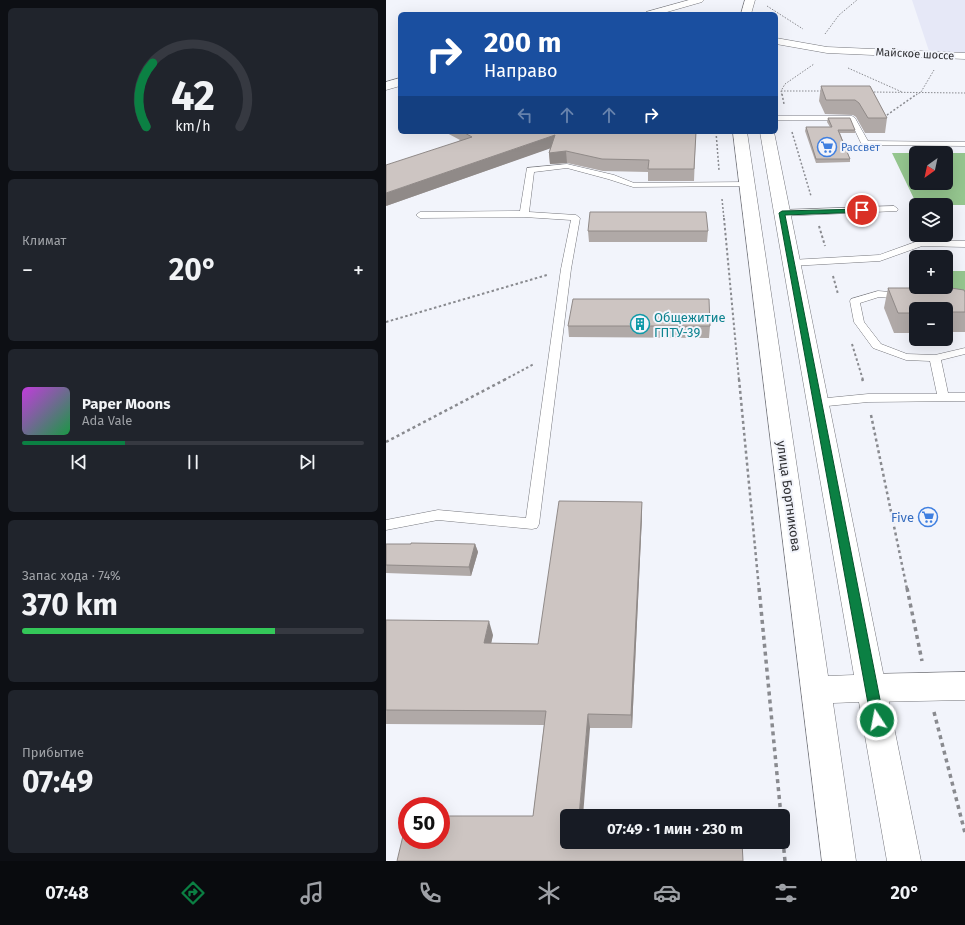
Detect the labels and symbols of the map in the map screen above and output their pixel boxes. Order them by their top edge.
street label: Майское шоссе [875,45,955,63]
supermarket icon: Рассвет [816,136,838,158]
place label: Рассвет [841,141,880,154]
north arrow [909,146,953,190]
pin [845,193,879,227]
place label: Общежитие ГПТУ-39 [654,310,726,340]
building icon: Общежитие ГПТУ-39 [629,313,651,335]
street label: улица Бортникова [774,439,804,553]
supermarket icon: Five [917,506,939,528]
place label: Five [891,510,914,525]
position arrow [856,699,898,741]
speed limit sign: 50 [398,797,450,849]

